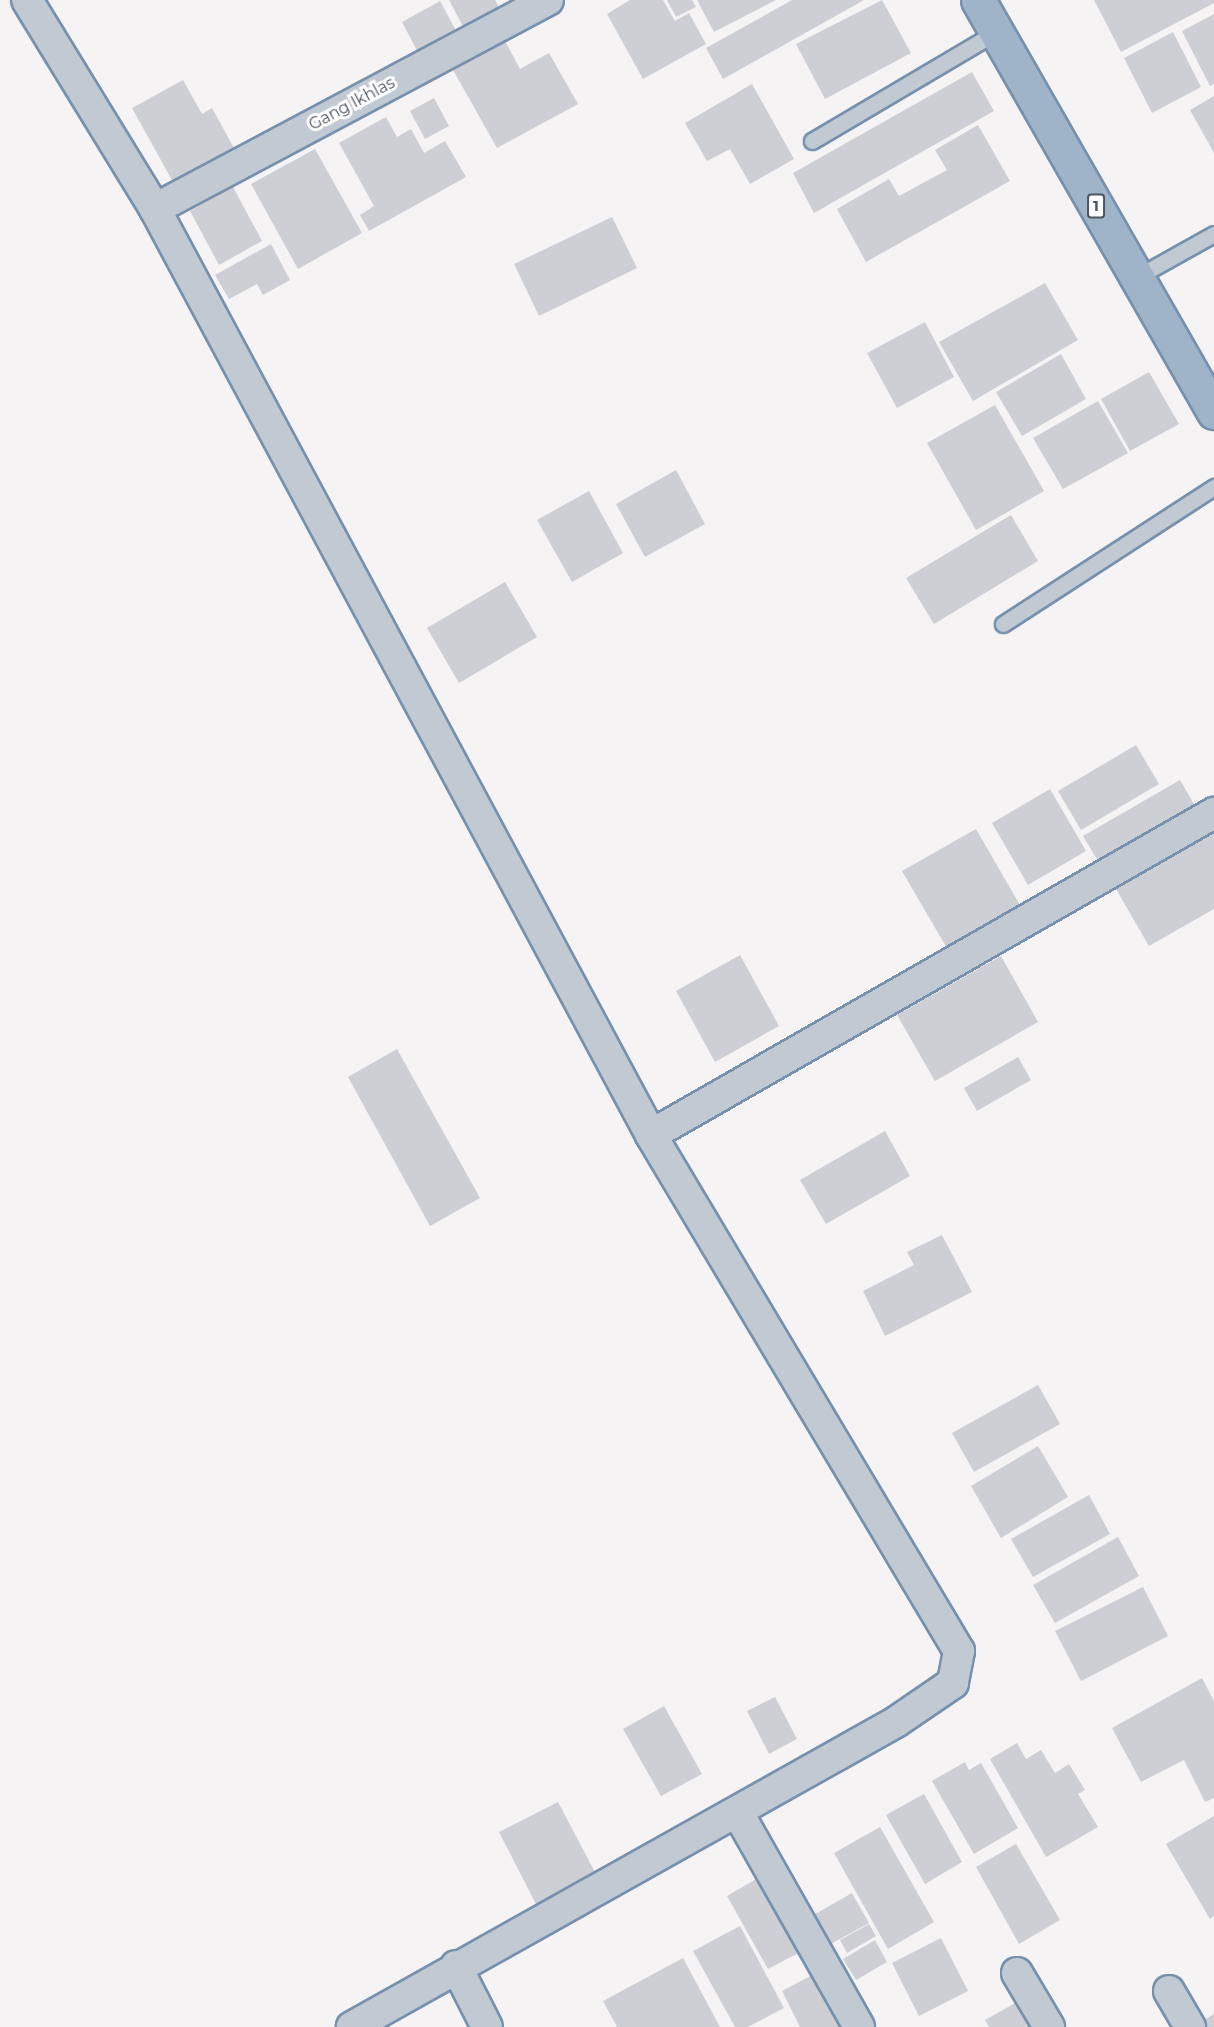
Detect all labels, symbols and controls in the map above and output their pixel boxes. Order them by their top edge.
street label: Gang Ikhlas [306,73,398,135]
road number: 1 [1087,194,1105,218]

